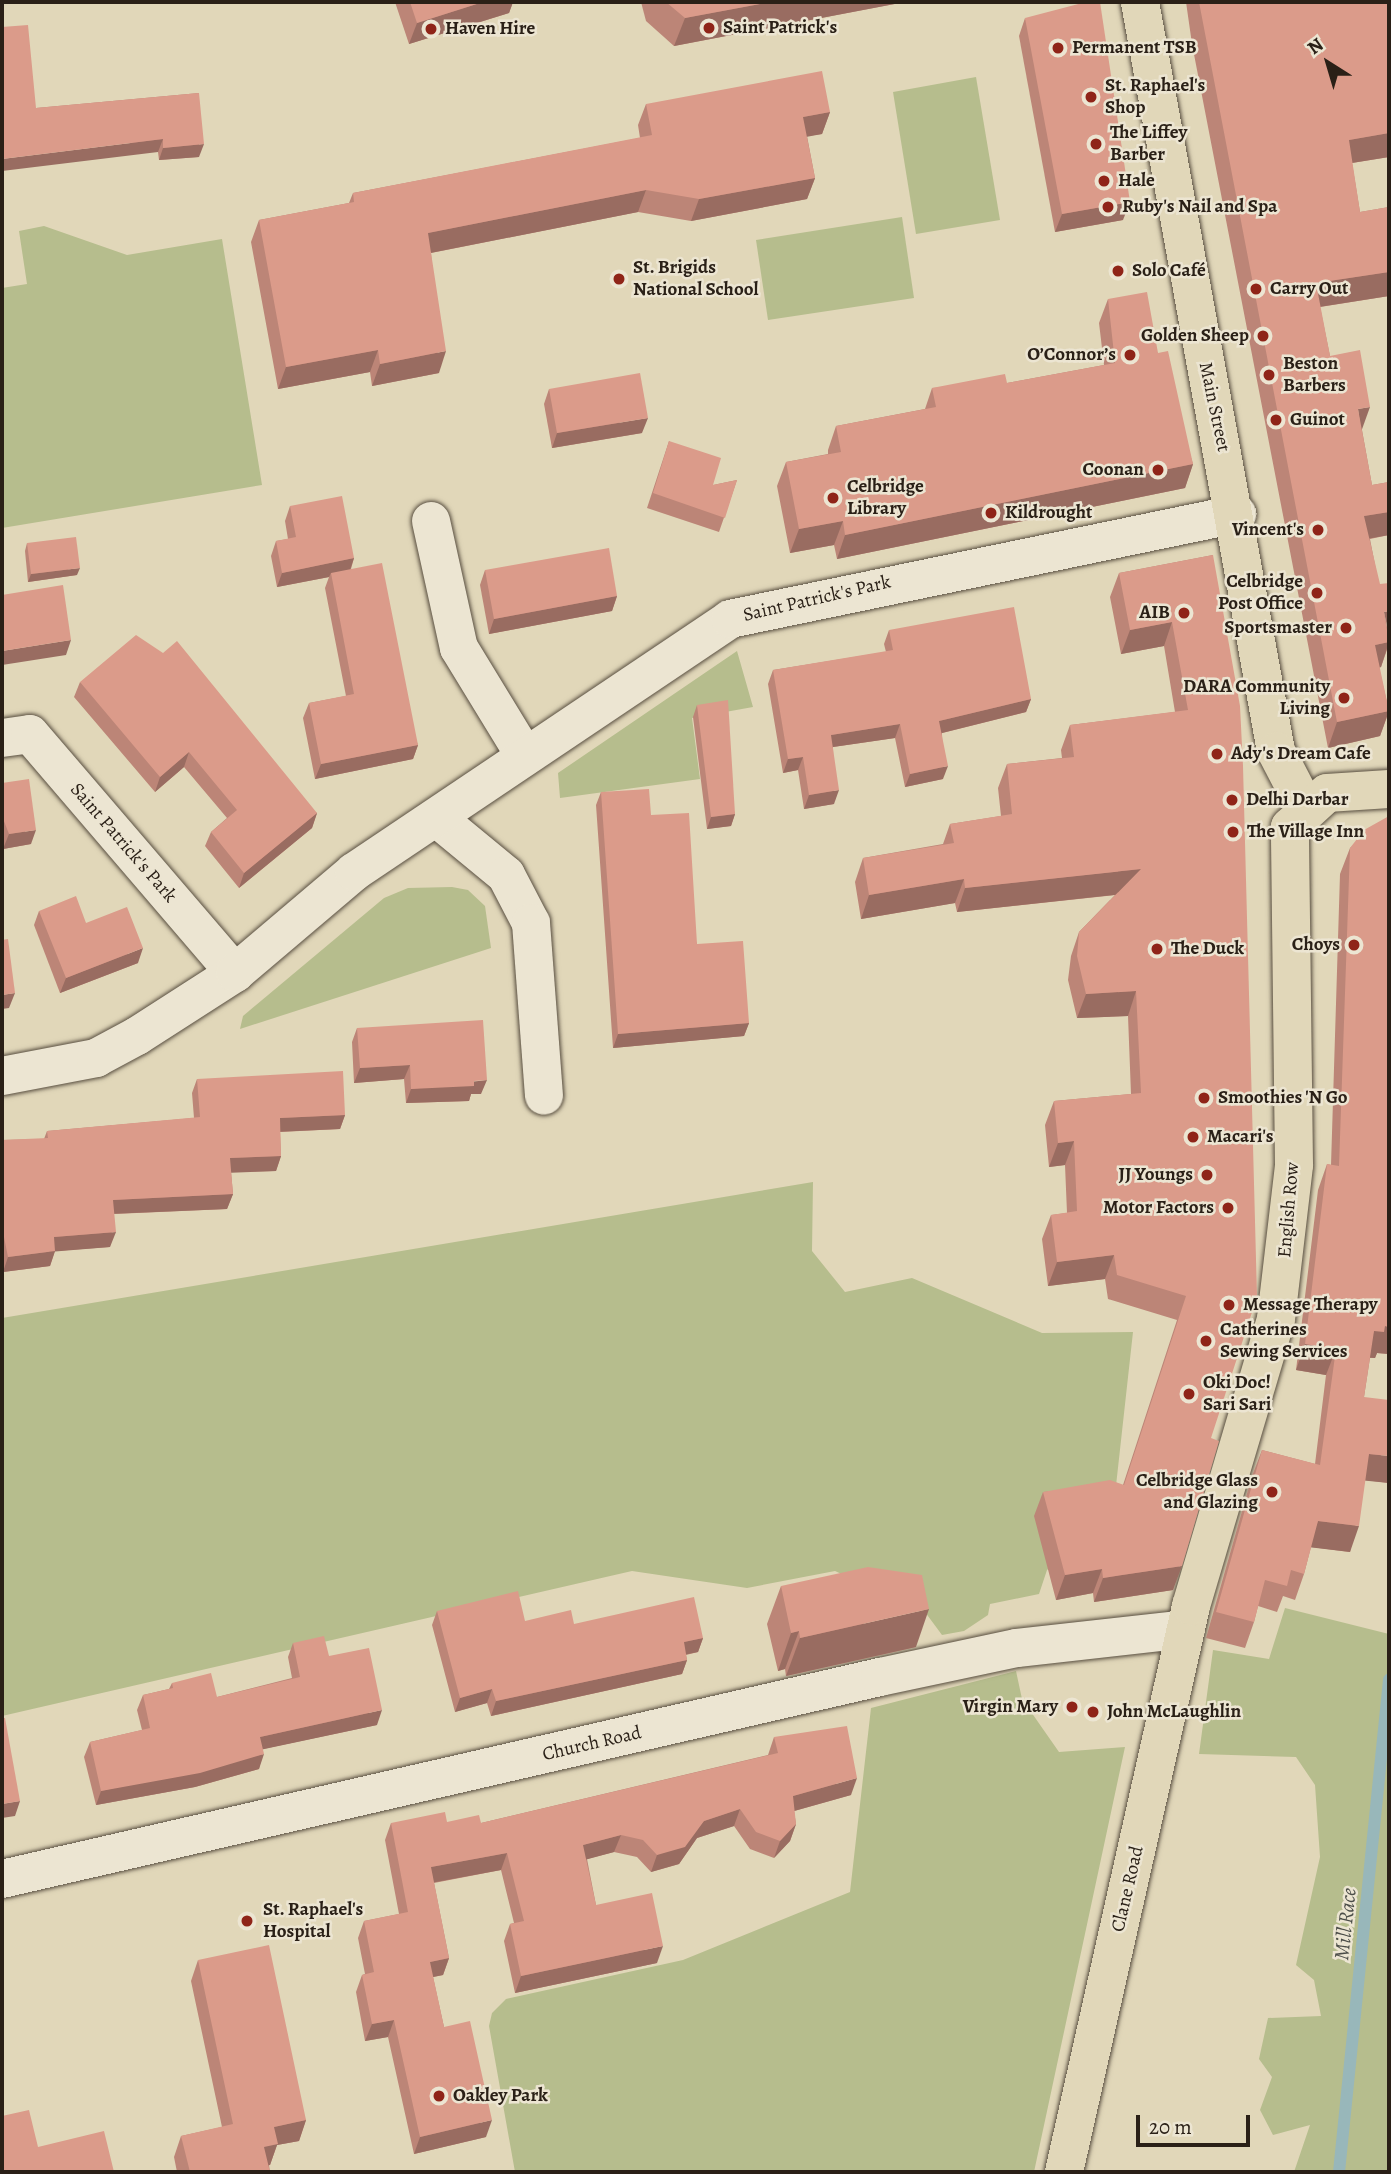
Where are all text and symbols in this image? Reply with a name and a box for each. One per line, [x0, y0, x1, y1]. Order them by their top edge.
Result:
place label: Saint Patrick's [723, 17, 837, 39]
place label: Haven Hire [445, 18, 535, 40]
marker: Saint Patrick's [701, 20, 717, 36]
marker: Haven Hire [423, 21, 439, 37]
north arrow [1293, 28, 1363, 98]
text: N [1302, 32, 1329, 61]
place label: Permanent TSB [1072, 37, 1197, 59]
marker: Permanent TSB [1050, 40, 1066, 56]
place label: St. Raphael's Shop [1105, 75, 1206, 119]
marker: St. Raphael's Shop [1083, 89, 1099, 105]
place label: The Liffey Barber [1110, 122, 1187, 166]
marker: The Liffey Barber [1088, 136, 1104, 152]
place label: Hale [1118, 170, 1155, 192]
marker: Hale [1096, 173, 1112, 189]
place label: Ruby's Nail and Spa [1122, 196, 1277, 218]
marker: Ruby's Nail and Spa [1100, 199, 1116, 215]
place label: St. Brigids National School [633, 257, 759, 301]
place label: Solo Café [1132, 260, 1206, 282]
marker: Solo Café [1110, 263, 1126, 279]
marker: St. Brigids National School [611, 271, 627, 287]
place label: Carry Out [1270, 278, 1348, 300]
marker: Carry Out [1248, 281, 1264, 297]
place label: Golden Sheep [1141, 325, 1249, 347]
marker: Golden Sheep [1255, 328, 1271, 344]
place label: O’Connor’s [1027, 344, 1116, 366]
marker: O’Connor’s [1122, 347, 1138, 363]
place label: Beston Barbers [1283, 353, 1346, 397]
street label: Main Street [1193, 360, 1235, 454]
marker: Beston Barbers [1261, 367, 1277, 383]
place label: Guinot [1290, 409, 1345, 431]
marker: Guinot [1268, 412, 1284, 428]
place label: Coonan [1082, 459, 1144, 481]
marker: Coonan [1150, 462, 1166, 478]
place label: Celbridge Library [847, 476, 924, 520]
marker: Celbridge Library [825, 490, 841, 506]
place label: Kildrought [1005, 502, 1092, 524]
marker: Kildrought [983, 505, 999, 521]
place label: Vincent's [1232, 519, 1304, 541]
marker: Vincent's [1310, 522, 1326, 538]
street label: Saint Patrick's Park [741, 571, 893, 627]
place label: Celbridge Post Office [1218, 571, 1303, 615]
marker: Celbridge Post Office [1309, 585, 1325, 601]
place label: AIB [1139, 602, 1170, 624]
marker: AIB [1176, 605, 1192, 621]
place label: Sportsmaster [1224, 617, 1332, 639]
marker: Sportsmaster [1338, 620, 1354, 636]
place label: DARA Community Living [1183, 676, 1330, 720]
marker: DARA Community Living [1336, 690, 1352, 706]
place label: Ady's Dream Cafe [1231, 743, 1371, 765]
marker: Ady's Dream Cafe [1209, 746, 1225, 762]
street label: Saint Patrick's Park [65, 779, 181, 907]
place label: Delhi Darbar [1246, 789, 1349, 811]
marker: Delhi Darbar [1224, 792, 1240, 808]
place label: The Village Inn [1247, 821, 1364, 843]
marker: The Village Inn [1225, 824, 1241, 840]
place label: Choys [1292, 934, 1340, 956]
marker: Choys [1346, 937, 1362, 953]
place label: The Duck [1171, 938, 1244, 960]
marker: The Duck [1149, 941, 1165, 957]
place label: Smoothies 'N Go [1218, 1087, 1348, 1109]
marker: Smoothies 'N Go [1196, 1090, 1212, 1106]
place label: Macari's [1207, 1126, 1274, 1148]
marker: Macari's [1185, 1129, 1201, 1145]
street label: English Row [1273, 1161, 1305, 1259]
place label: JJ Youngs [1119, 1164, 1193, 1186]
marker: JJ Youngs [1199, 1167, 1215, 1183]
place label: Motor Factors [1103, 1197, 1214, 1219]
marker: Motor Factors [1220, 1200, 1236, 1216]
place label: Message Therapy [1243, 1294, 1378, 1316]
marker: Message Therapy [1221, 1297, 1237, 1313]
place label: Catherines Sewing Services [1220, 1319, 1348, 1363]
marker: Catherines Sewing Services [1198, 1333, 1214, 1349]
place label: Oki Doc! Sari Sari [1203, 1372, 1271, 1416]
marker: Oki Doc! Sari Sari [1181, 1386, 1197, 1402]
place label: Celbridge Glass and Glazing [1136, 1470, 1258, 1514]
marker: Celbridge Glass and Glazing [1264, 1484, 1280, 1500]
place label: Virgin Mary [963, 1696, 1058, 1718]
marker: Virgin Mary [1064, 1699, 1080, 1715]
place label: John McLaughlin [1107, 1701, 1241, 1723]
marker: John McLaughlin [1085, 1704, 1101, 1720]
street label: Church Road [540, 1722, 644, 1766]
street label: Clane Road [1107, 1844, 1149, 1934]
water label: Mill Race [1329, 1887, 1361, 1961]
place label: St. Raphael's Hospital [263, 1899, 364, 1943]
marker: St. Raphael's Hospital [237, 1911, 257, 1931]
place label: Oakley Park [453, 2085, 548, 2107]
marker: Oakley Park [431, 2088, 447, 2104]
scale bar [1139, 2100, 1253, 2144]
text: 20 m [1149, 2113, 1192, 2141]

